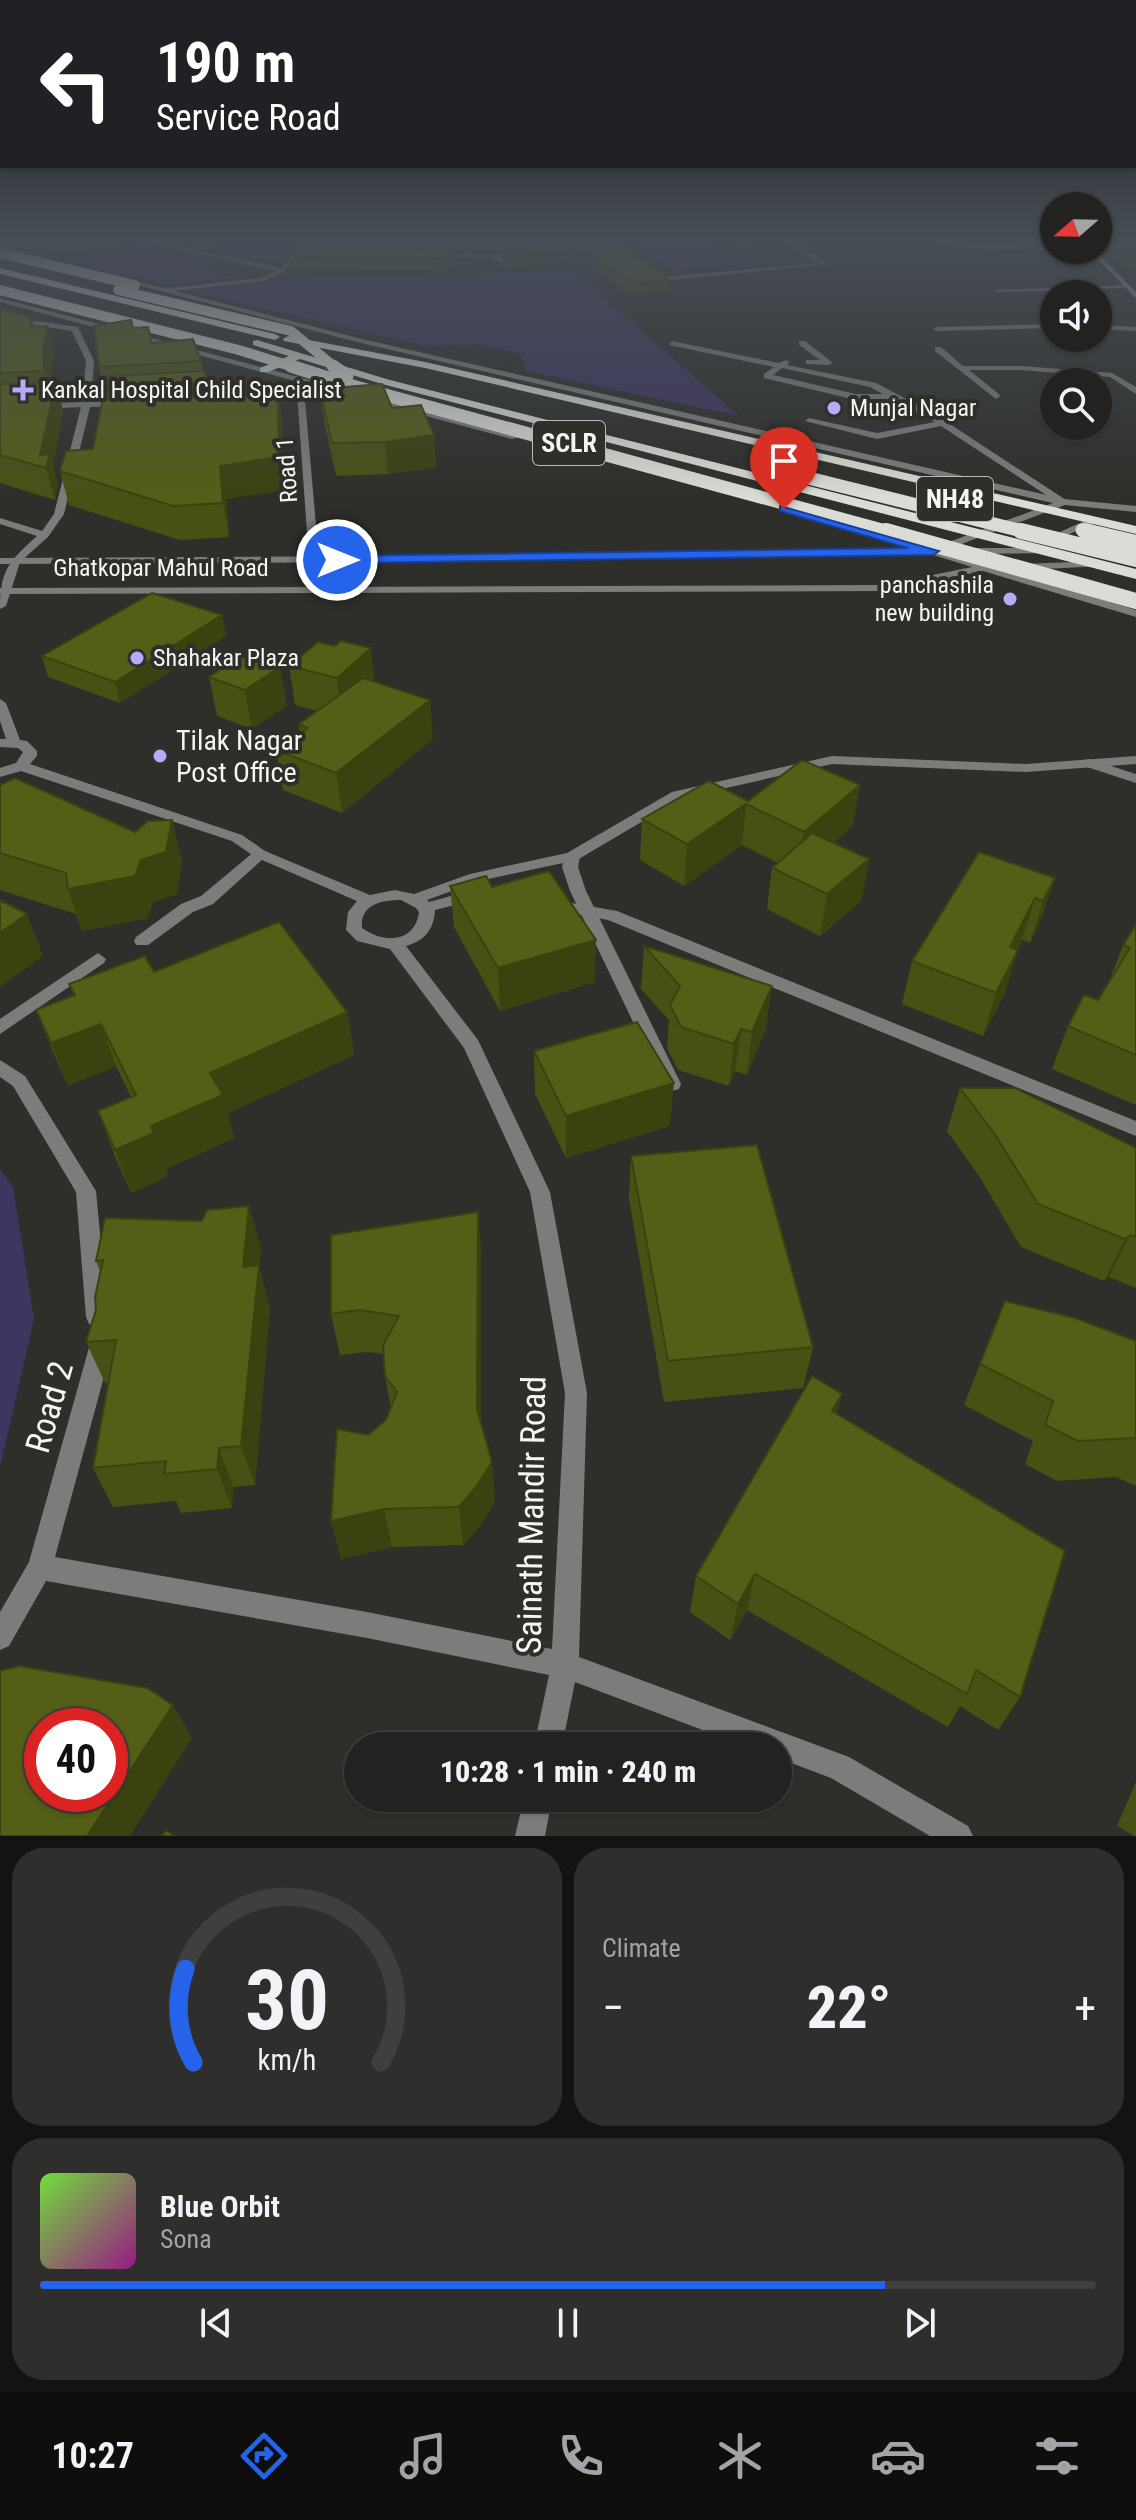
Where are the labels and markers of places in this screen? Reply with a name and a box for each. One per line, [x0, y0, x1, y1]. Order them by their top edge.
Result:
place label: Kankal Hospital Child Specialist [41, 376, 342, 404]
marker: Kankal Hospital Child Specialist [12, 379, 34, 401]
place label: Munjal Nagar [850, 394, 976, 422]
marker: Munjal Nagar [825, 399, 843, 417]
pin [750, 427, 818, 509]
place label: panchashila new building [875, 571, 994, 627]
marker: panchashila new building [1001, 590, 1019, 608]
place label: Shahakar Plaza [153, 644, 299, 672]
marker: Shahakar Plaza [128, 649, 146, 667]
place label: Tilak Nagar Post Office [176, 724, 302, 789]
marker: Tilak Nagar Post Office [151, 747, 169, 765]

